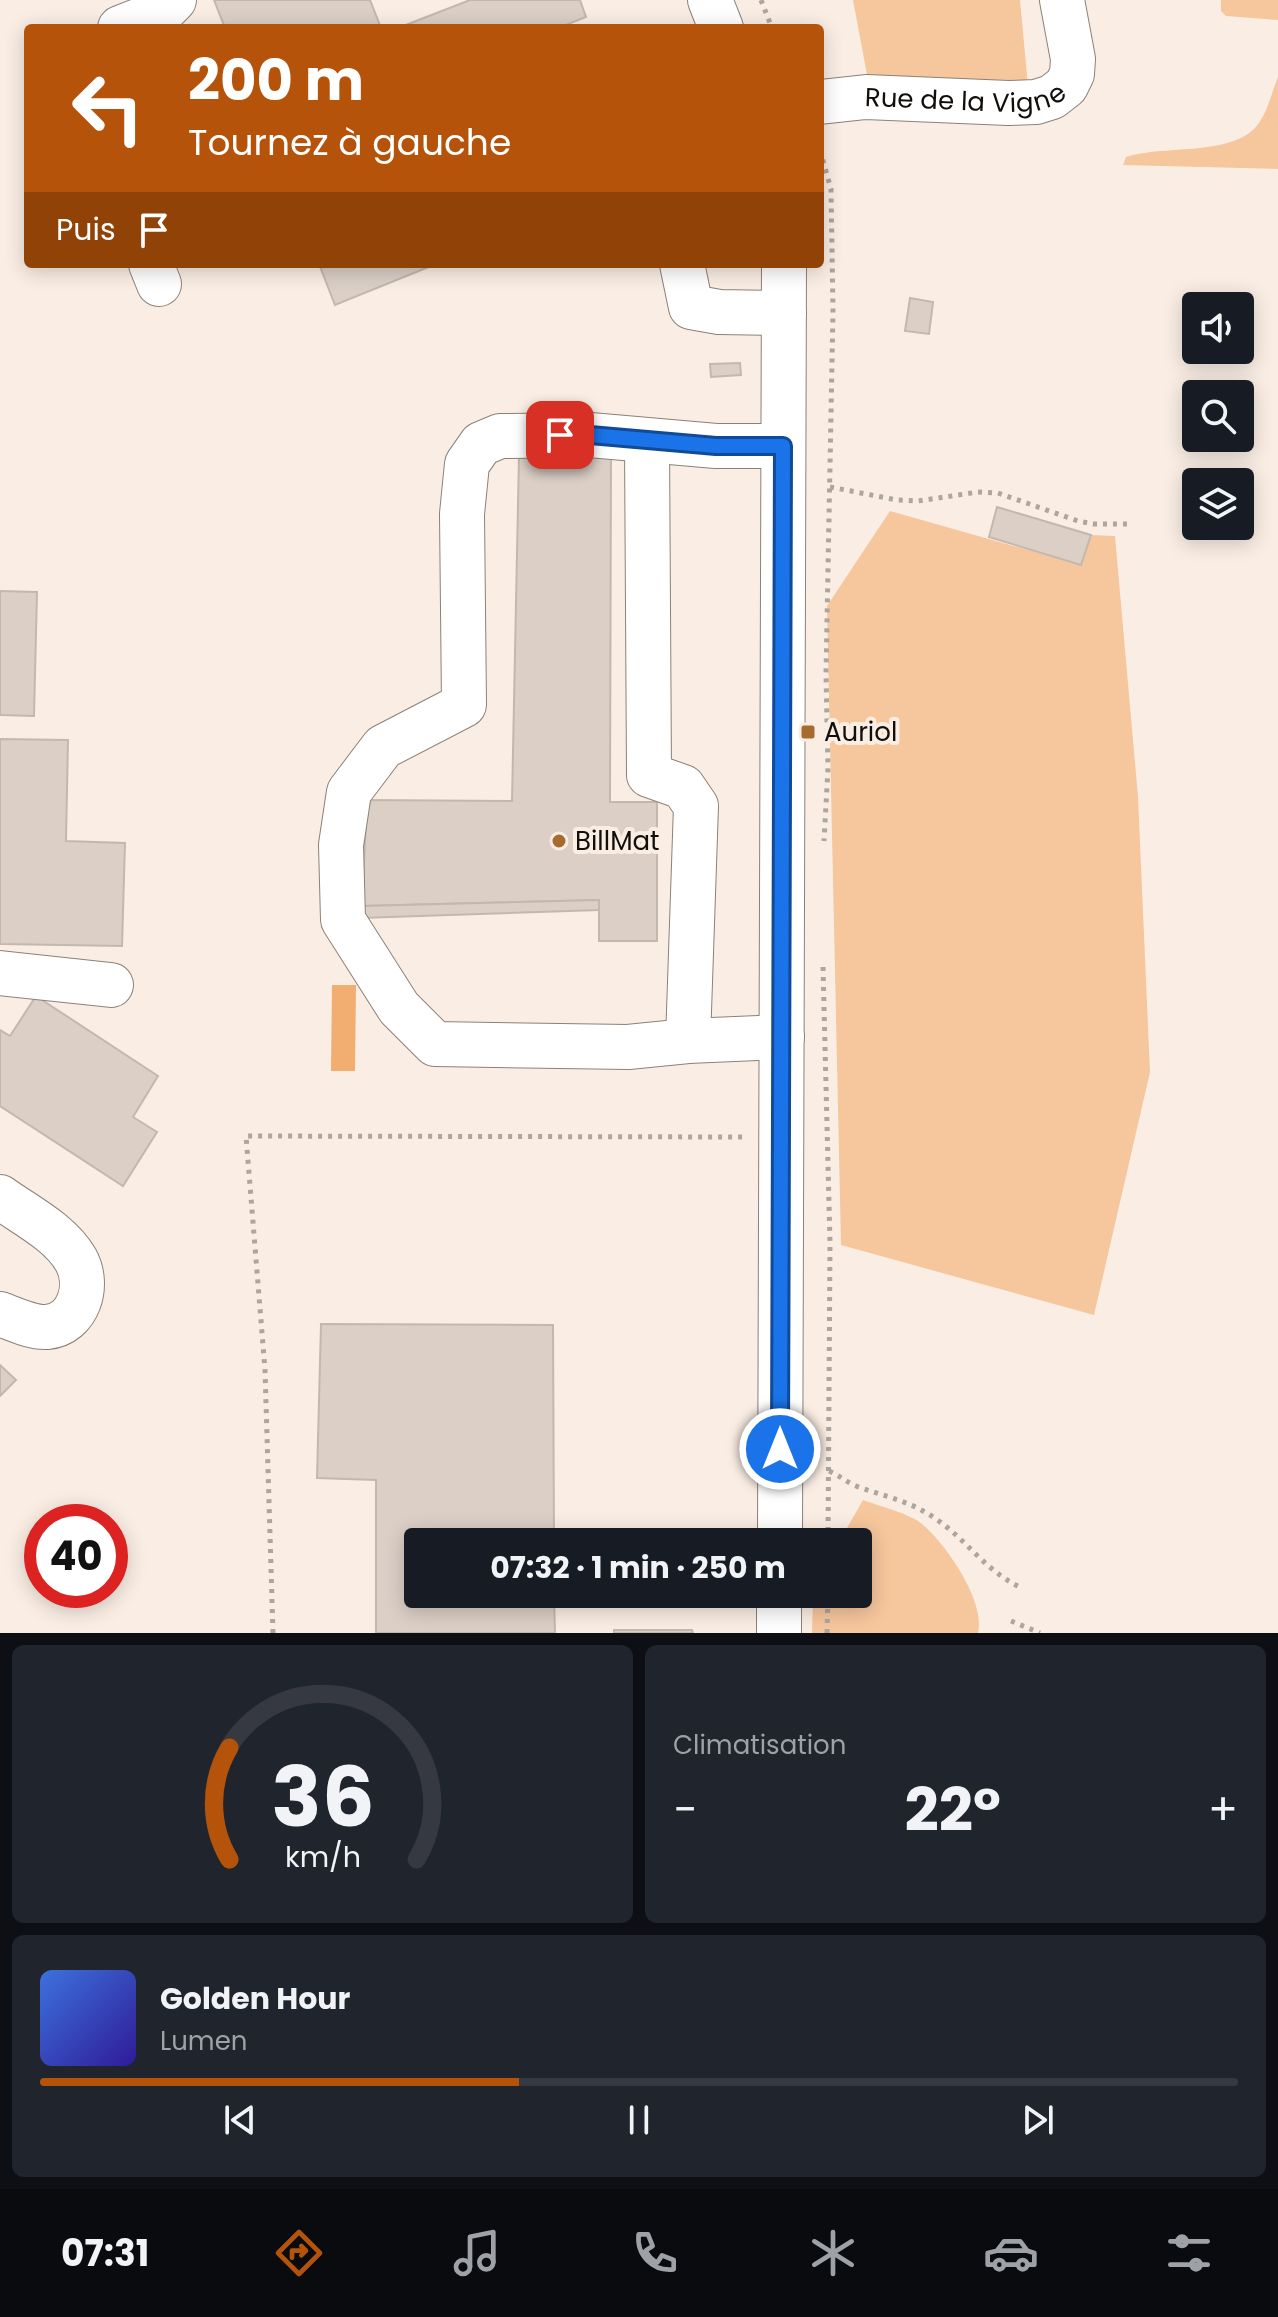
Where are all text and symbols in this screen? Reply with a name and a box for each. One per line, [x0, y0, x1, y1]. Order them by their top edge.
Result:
text: 200 m [188, 41, 364, 120]
icon: left [56, 56, 160, 160]
street label: Rue de la Vigne [864, 74, 1074, 121]
text: Tournez à gauche [188, 117, 511, 168]
text: Puis [56, 208, 116, 251]
icon: arrive [132, 208, 176, 252]
map controls [1182, 292, 1254, 540]
button: sound [1182, 292, 1254, 364]
button: search [1182, 380, 1254, 452]
pin [526, 401, 594, 469]
icon: arrive [538, 413, 582, 457]
button: layers [1182, 468, 1254, 540]
place label: Auriol [824, 714, 897, 750]
marker: Auriol [799, 723, 817, 741]
place label: BillMat [575, 823, 660, 859]
marker: BillMat [550, 832, 568, 850]
position arrow [738, 1407, 822, 1491]
speed limit sign: 40 [24, 1504, 128, 1608]
text: 07:32 · 1 min · 250 m [490, 1546, 786, 1589]
text: Climatisation [673, 1727, 846, 1763]
text: 36 [271, 1739, 374, 1855]
text: 22° [904, 1768, 1001, 1852]
text: − [673, 1779, 697, 1840]
text: + [1208, 1779, 1238, 1840]
text: km/h [284, 1837, 361, 1877]
text: Golden Hour [160, 1977, 350, 2020]
text: Lumen [160, 2023, 247, 2059]
icon: previous [218, 2098, 262, 2142]
icon: pause [617, 2098, 661, 2142]
icon: next [1016, 2098, 1060, 2142]
icon: directions [271, 2225, 327, 2281]
icon: music [449, 2225, 505, 2281]
icon: phone [627, 2225, 683, 2281]
icon: climate [805, 2225, 861, 2281]
icon: car [983, 2225, 1039, 2281]
icon: filters [1161, 2225, 1217, 2281]
text: 07:31 [61, 2228, 149, 2279]

